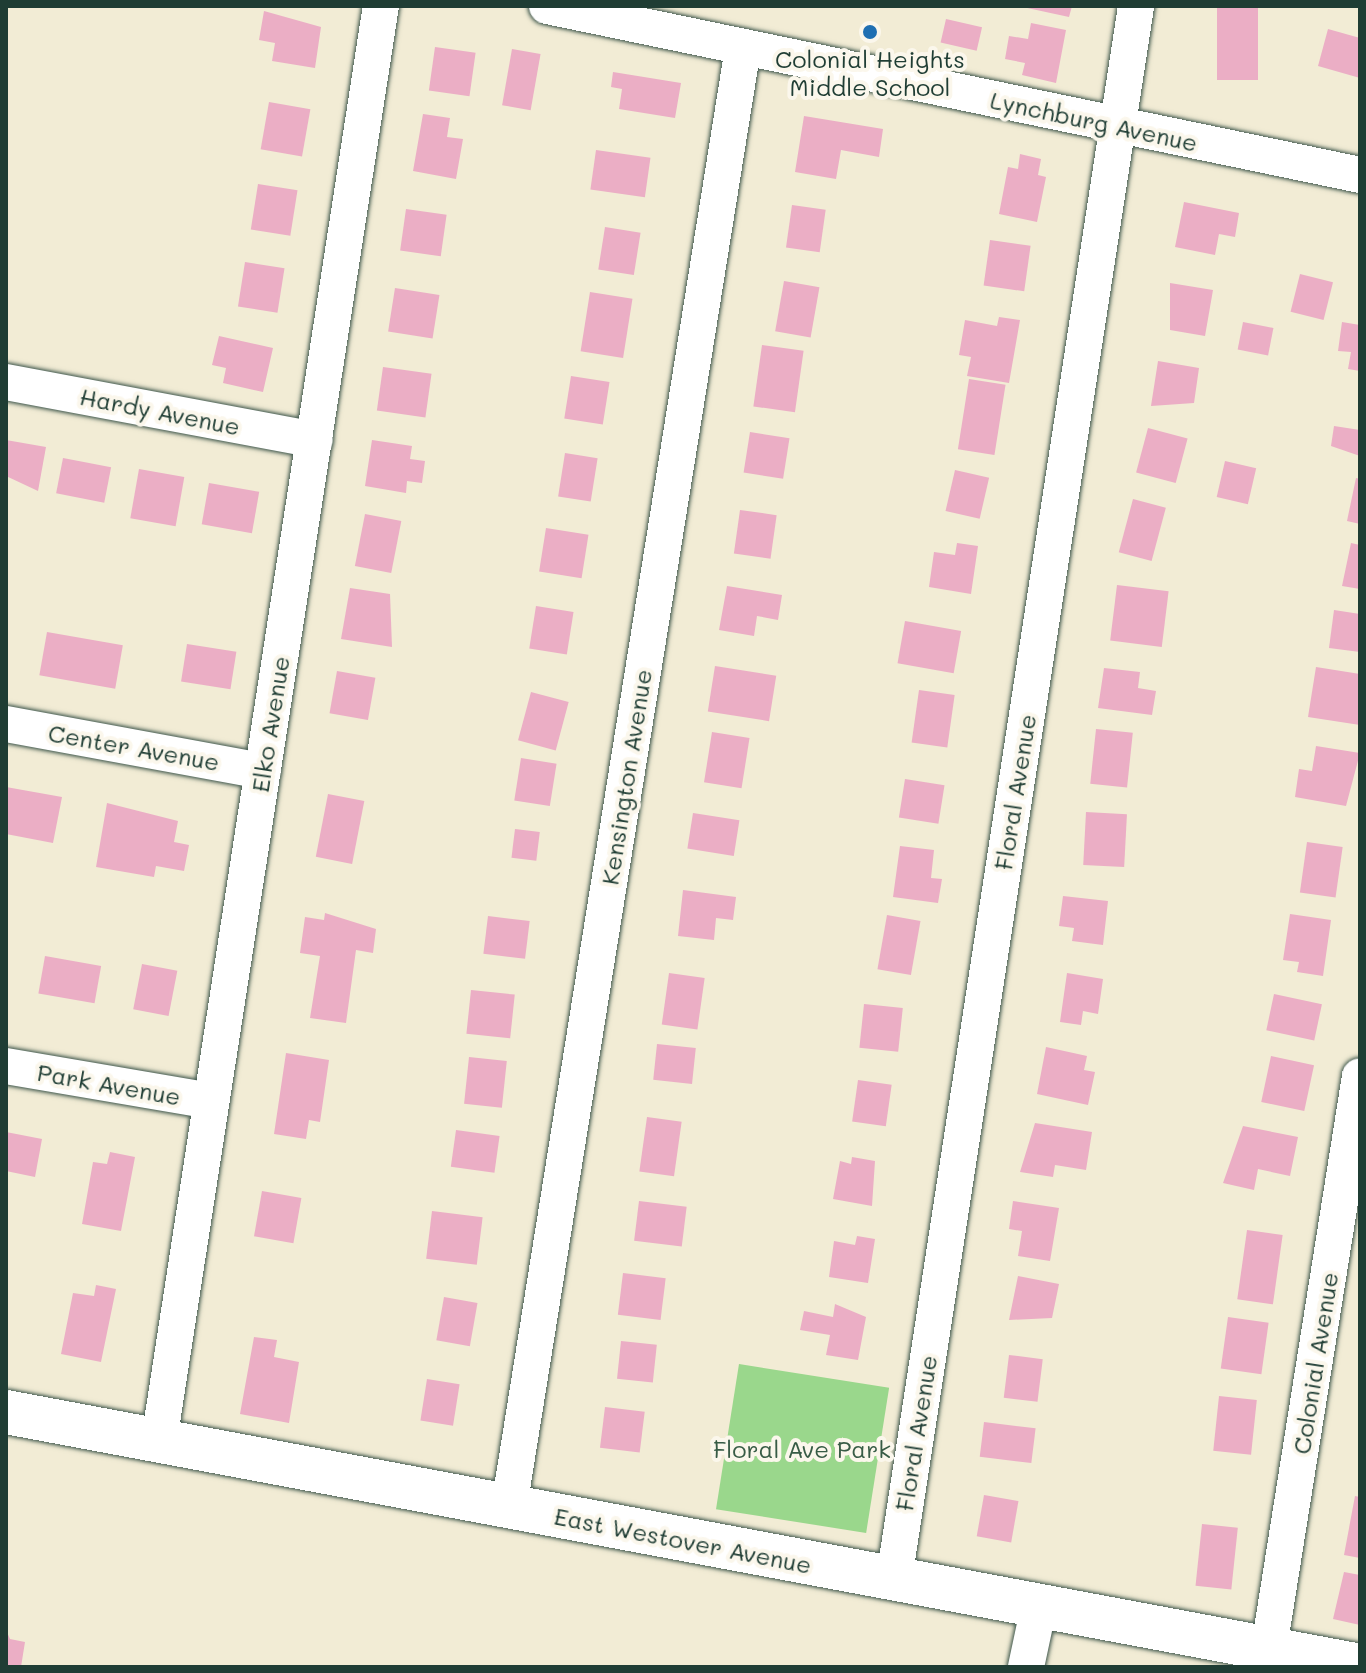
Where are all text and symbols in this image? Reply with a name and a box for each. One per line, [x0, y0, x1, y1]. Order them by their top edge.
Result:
marker: Colonial Heights Middle School [861, 23, 879, 41]
place label: Colonial Heights Middle School [775, 45, 965, 101]
street label: Lynchburg Avenue [988, 85, 1200, 157]
street label: Hardy Avenue [77, 381, 243, 441]
street label: Elko Avenue [245, 654, 295, 794]
street label: Kensington Avenue [595, 667, 657, 887]
street label: Floral Avenue [988, 712, 1042, 872]
street label: Center Avenue [46, 718, 222, 776]
street label: Park Avenue [35, 1057, 183, 1111]
street label: Colonial Avenue [1286, 1270, 1344, 1456]
street label: Floral Avenue [889, 1353, 943, 1513]
park label: Floral Ave Park [713, 1435, 891, 1463]
street label: East Westover Avenue [552, 1501, 814, 1579]

